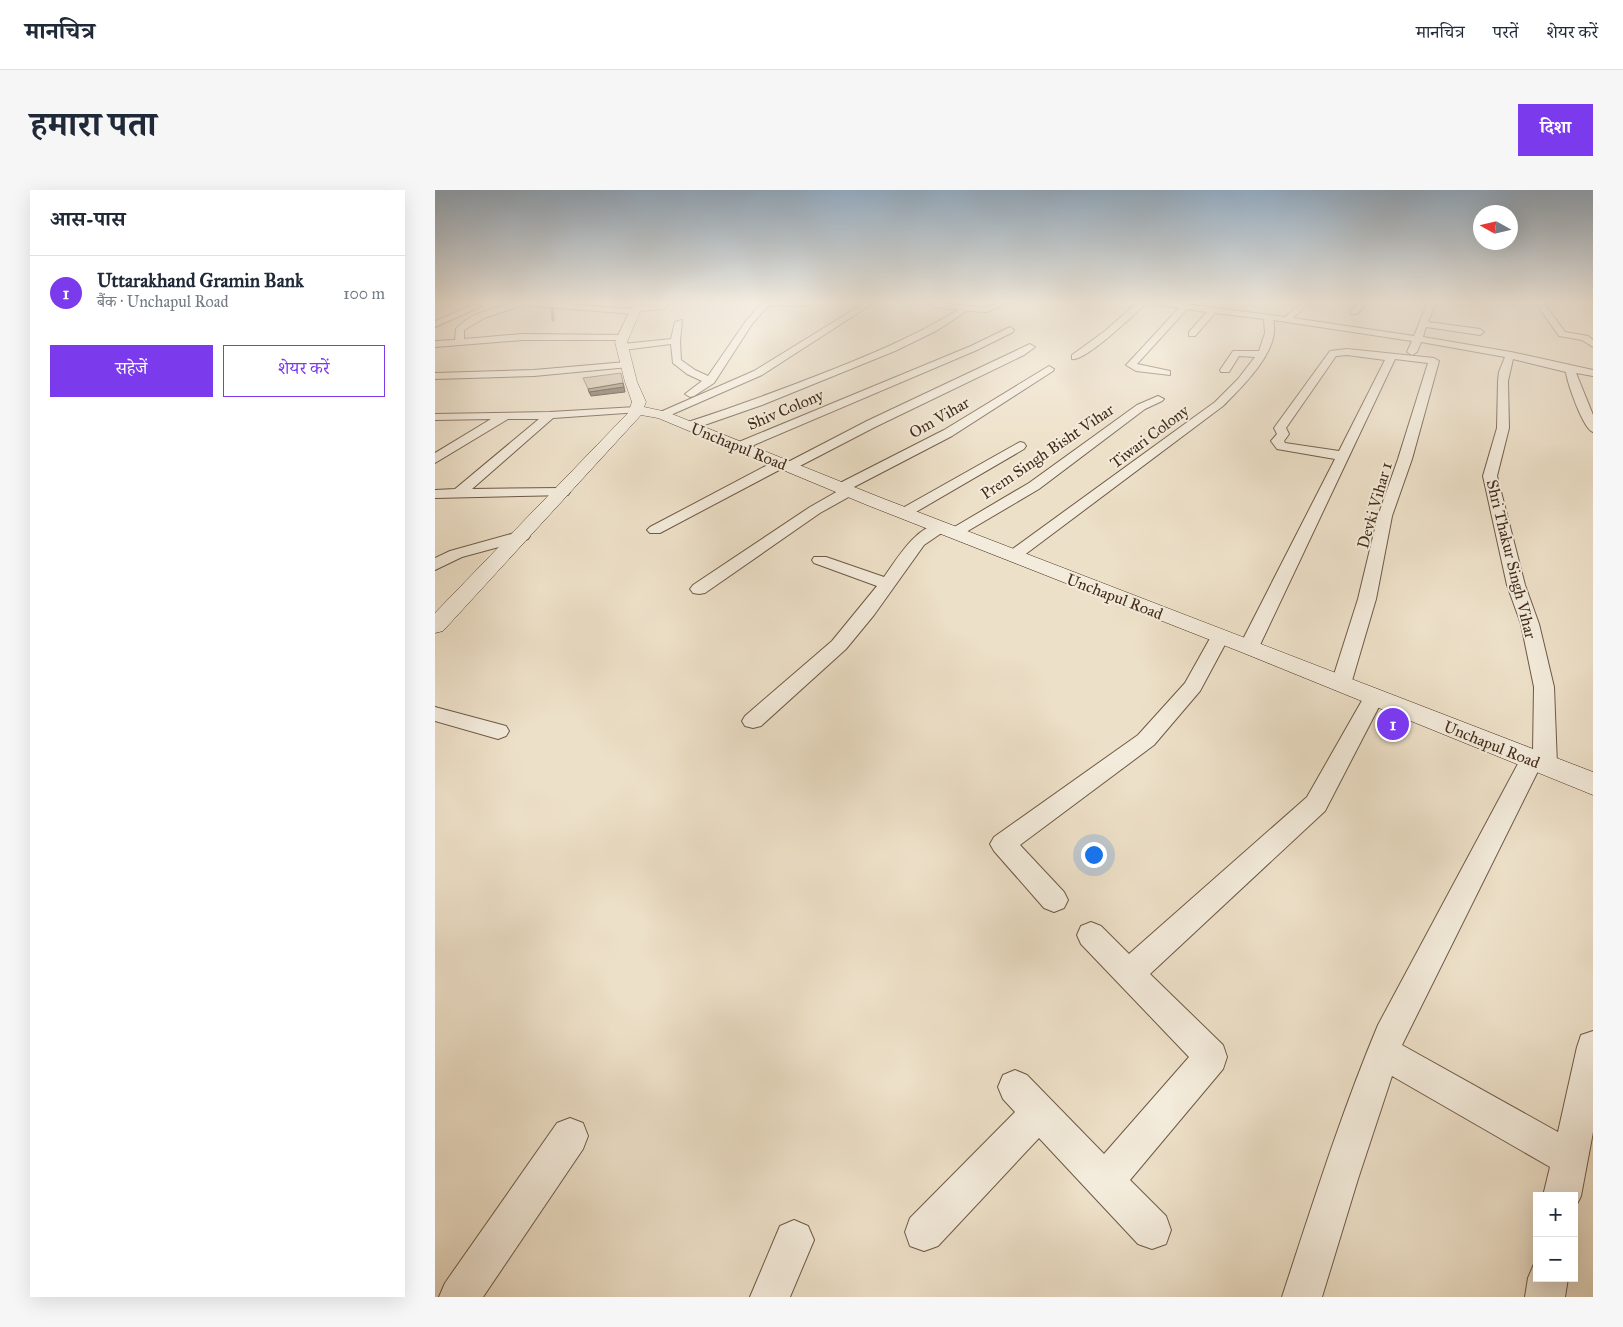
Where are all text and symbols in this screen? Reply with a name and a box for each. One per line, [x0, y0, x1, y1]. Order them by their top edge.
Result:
text: मानचित्र [25, 16, 95, 46]
text: मानचित्र [1416, 21, 1465, 43]
text: परतें [1493, 21, 1518, 43]
text: शेयर करें [1546, 21, 1598, 43]
text: हमारा पता [30, 103, 157, 146]
button: दिशा [1518, 104, 1593, 156]
north arrow [1473, 205, 1518, 250]
text: आस-पास [50, 206, 125, 232]
text: Uttarakhand Gramin Bank [97, 269, 304, 292]
text: 1 [63, 284, 69, 303]
text: 100 m [343, 284, 385, 303]
text: बैंक · Unchapul Road [97, 292, 229, 311]
button: सहेजें [50, 345, 213, 397]
button: शेयर करें [223, 345, 385, 397]
street label: Shiv Colony [744, 385, 827, 434]
street label: Om Vihar [906, 393, 973, 442]
street label: Prem Singh Bisht Vihar [977, 400, 1118, 504]
street label: Tiwari Colony [1106, 400, 1193, 472]
street label: Unchapul Road [688, 419, 790, 474]
street label: Devki Vihar 1 [1353, 460, 1396, 551]
street label: Shri Thakur Singh Vihar [1482, 478, 1540, 641]
street label: Unchapul Road [1064, 569, 1166, 624]
pin: 1 [1377, 705, 1409, 743]
street label: Unchapul Road [1441, 717, 1543, 772]
your location [1081, 842, 1107, 868]
map controls [1533, 1192, 1578, 1282]
button: + [1533, 1192, 1578, 1237]
button: − [1533, 1237, 1578, 1282]

